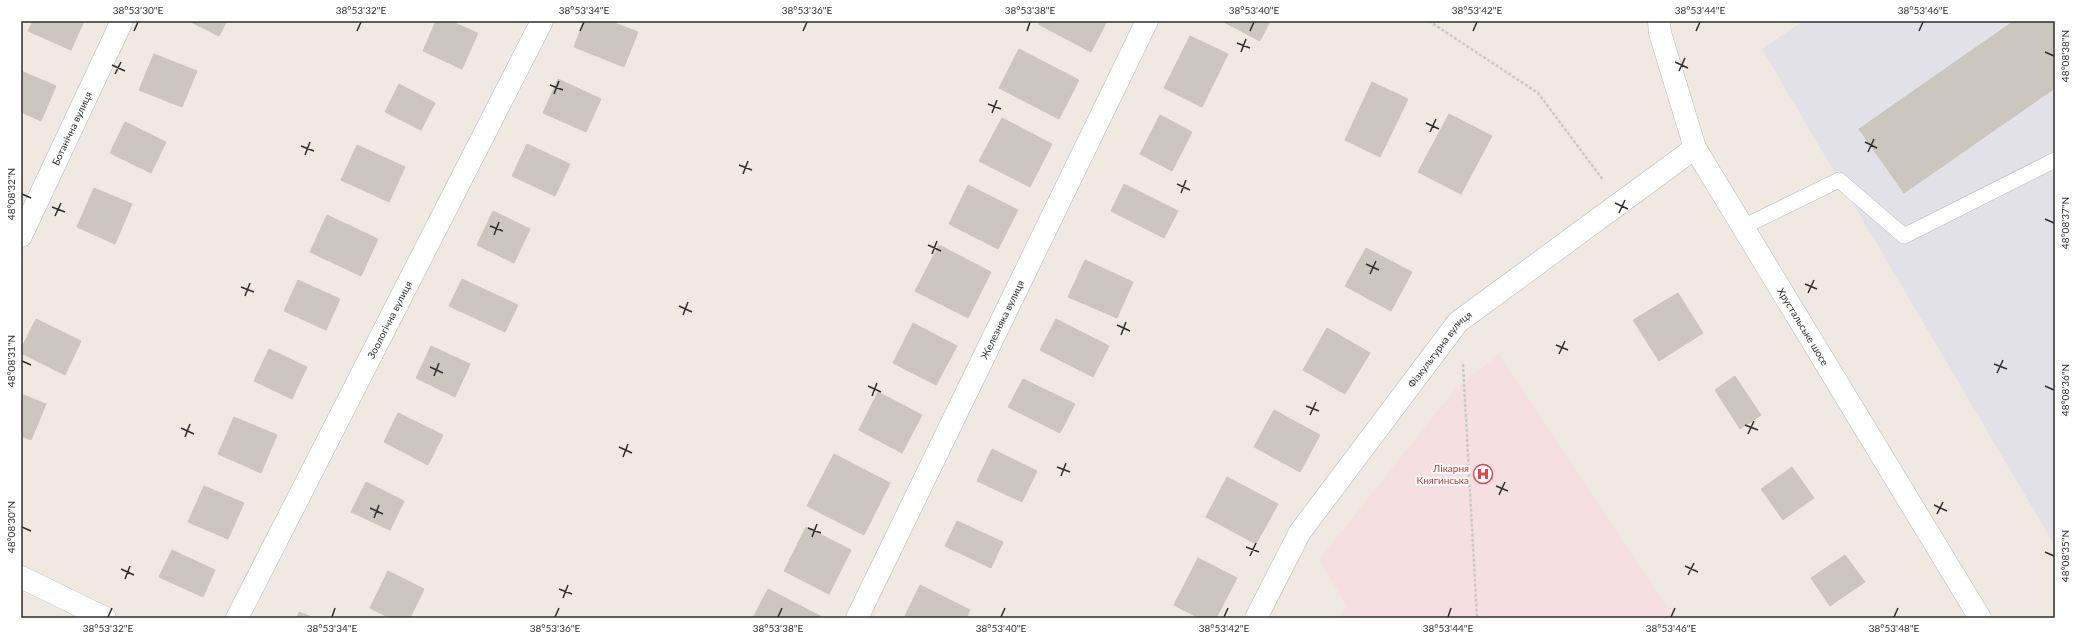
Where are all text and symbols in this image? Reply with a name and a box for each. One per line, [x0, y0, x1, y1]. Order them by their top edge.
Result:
text: 38°53'30"E [113, 4, 163, 16]
text: 38°53'32"E [336, 4, 386, 16]
text: 38°53'34"E [559, 4, 609, 16]
text: 38°53'36"E [782, 4, 832, 16]
text: 38°53'38"E [1005, 4, 1055, 16]
text: 38°53'40"E [1229, 4, 1279, 16]
text: 38°53'42"E [1452, 4, 1502, 16]
text: 38°53'44"E [1675, 4, 1725, 16]
text: 38°53'46"E [1898, 4, 1948, 16]
text: 48°08'38"N [2059, 30, 2071, 82]
street label: Ботанічна вулиця [49, 89, 94, 167]
text: 48°08'32"N [5, 168, 17, 220]
text: 48°08'37"N [2059, 197, 2071, 249]
street label: Железняка вулиця [978, 278, 1026, 361]
street label: Зоологічна вулиця [365, 279, 414, 360]
street label: Хрустальське шосе [1775, 286, 1831, 367]
street label: Фізкультурна вулиця [1405, 308, 1474, 390]
text: 48°08'31"N [5, 335, 17, 387]
text: 48°08'36"N [2059, 364, 2071, 416]
place label: Лікарня Княгинська [1417, 462, 1469, 486]
hospital icon: Лікарня Княгинська [1472, 463, 1494, 485]
text: 48°08'30"N [5, 501, 17, 553]
text: 48°08'35"N [2059, 530, 2071, 582]
text: 38°53'32"E [83, 622, 133, 634]
text: 38°53'34"E [307, 622, 357, 634]
text: 38°53'36"E [530, 622, 580, 634]
text: 38°53'38"E [753, 622, 803, 634]
text: 38°53'40"E [976, 622, 1026, 634]
text: 38°53'42"E [1199, 622, 1249, 634]
text: 38°53'44"E [1423, 622, 1473, 634]
text: 38°53'46"E [1646, 622, 1696, 634]
text: 38°53'48"E [1869, 622, 1919, 634]

